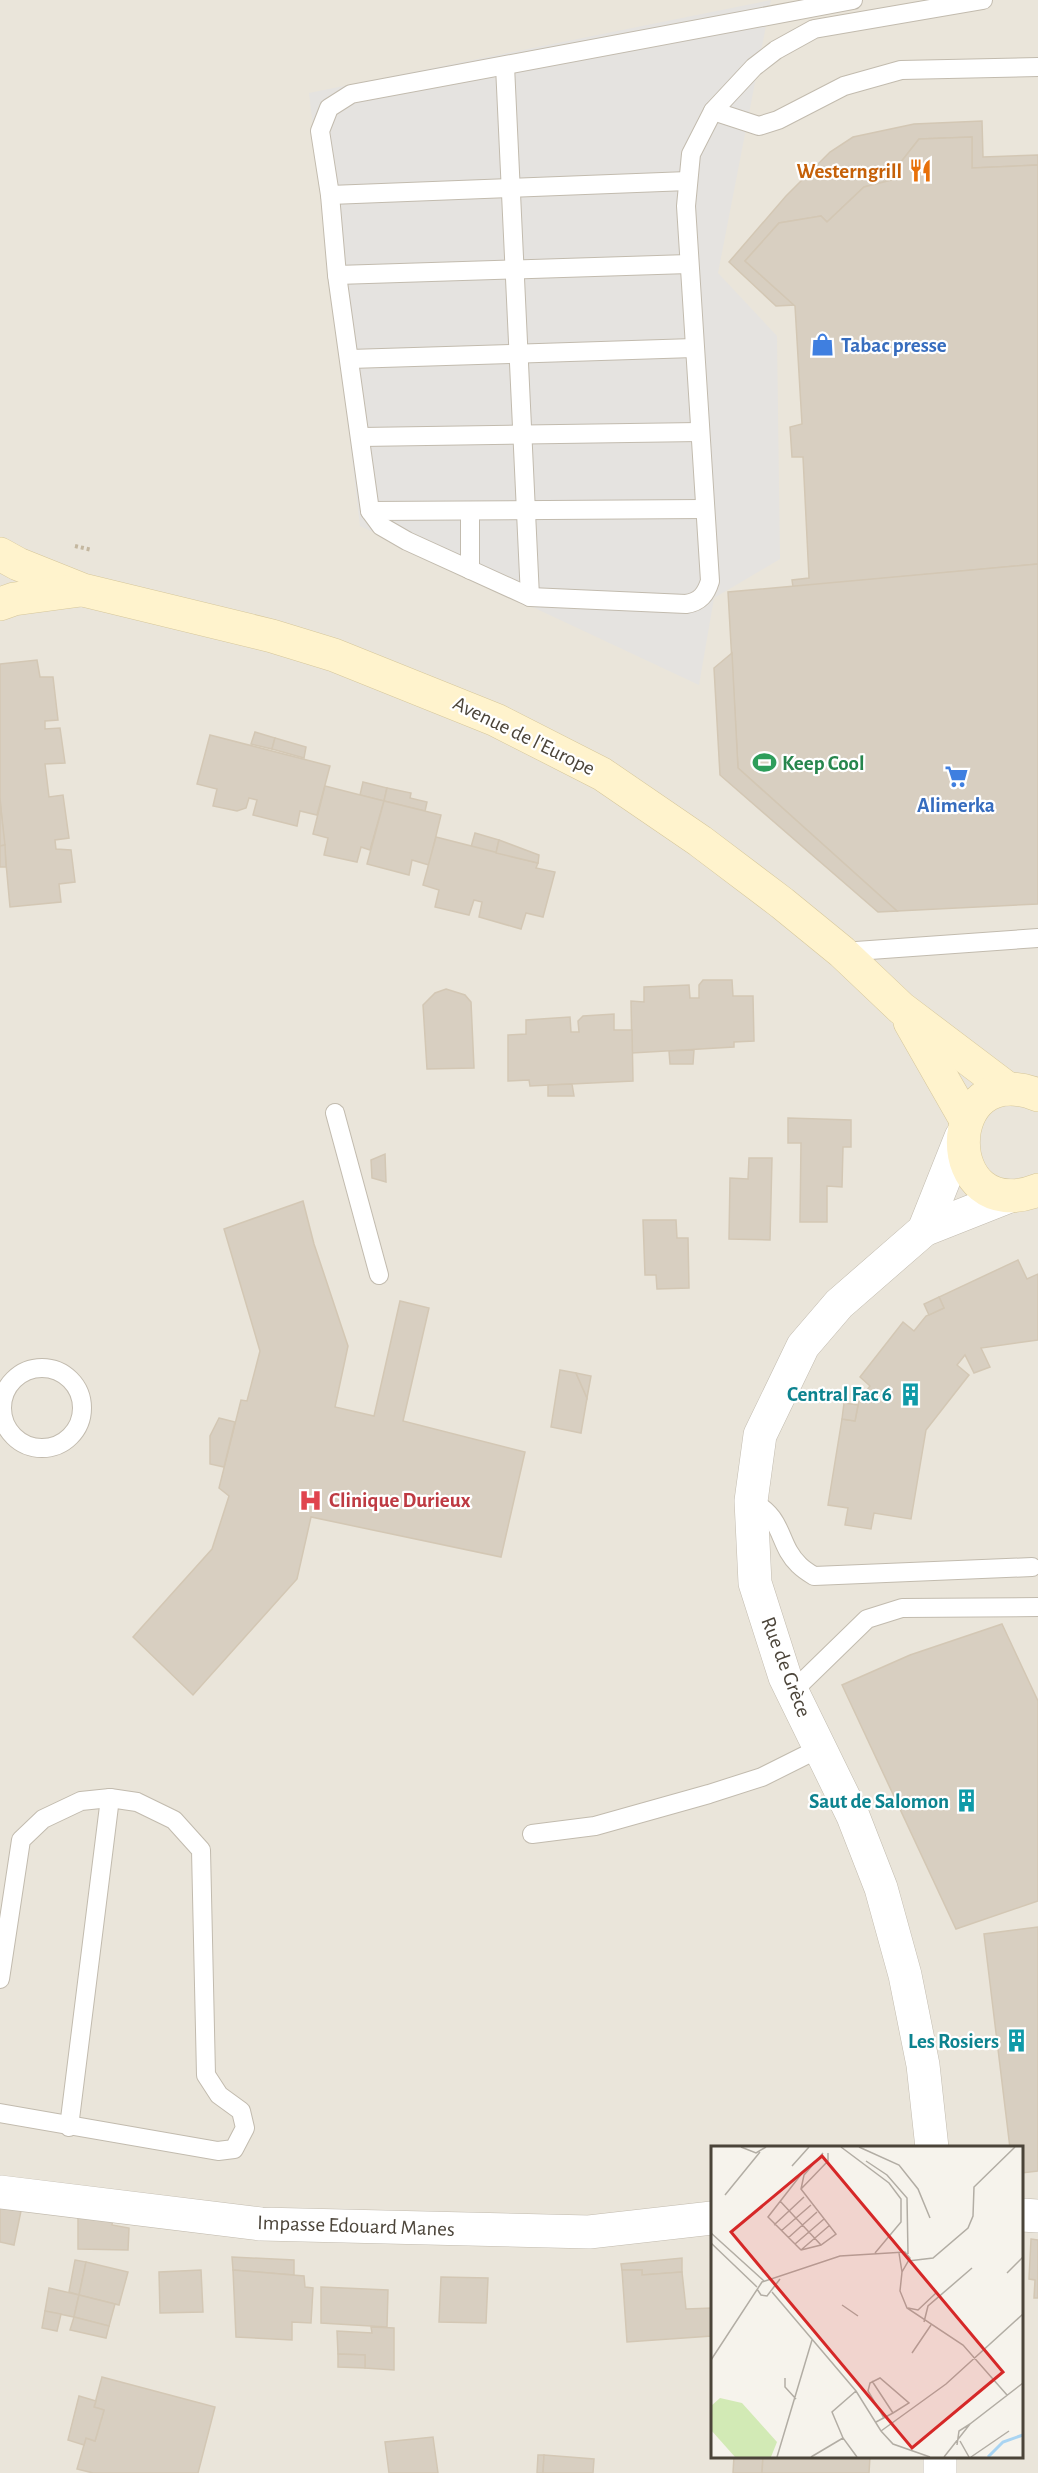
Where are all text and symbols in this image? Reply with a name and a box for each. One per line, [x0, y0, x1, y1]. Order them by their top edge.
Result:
restaurant icon: Westerngrill [907, 158, 933, 184]
place label: Westerngrill [796, 161, 902, 182]
shop icon: Tabac presse [810, 332, 836, 358]
place label: Tabac presse [841, 335, 947, 356]
street label: Avenue de l'Europe [450, 693, 598, 779]
sports icon: Keep Cool [751, 750, 777, 776]
place label: Keep Cool [782, 753, 864, 774]
supermarket icon: Alimerka [943, 764, 969, 790]
place label: Alimerka [917, 795, 995, 816]
building icon: Central Fac 6 [897, 1381, 923, 1407]
place label: Central Fac 6 [787, 1384, 892, 1405]
hospital icon: Clinique Durieux [298, 1487, 324, 1513]
place label: Clinique Durieux [329, 1490, 471, 1511]
street label: Rue de Grèce [757, 1614, 815, 1720]
building icon: Saut de Salomon [954, 1788, 980, 1814]
place label: Saut de Salomon [809, 1791, 949, 1812]
building icon: Les Rosiers [1004, 2028, 1030, 2054]
place label: Les Rosiers [908, 2031, 999, 2052]
inset map [711, 2146, 1023, 2458]
street label: Impasse Edouard Manes [257, 2212, 455, 2240]

